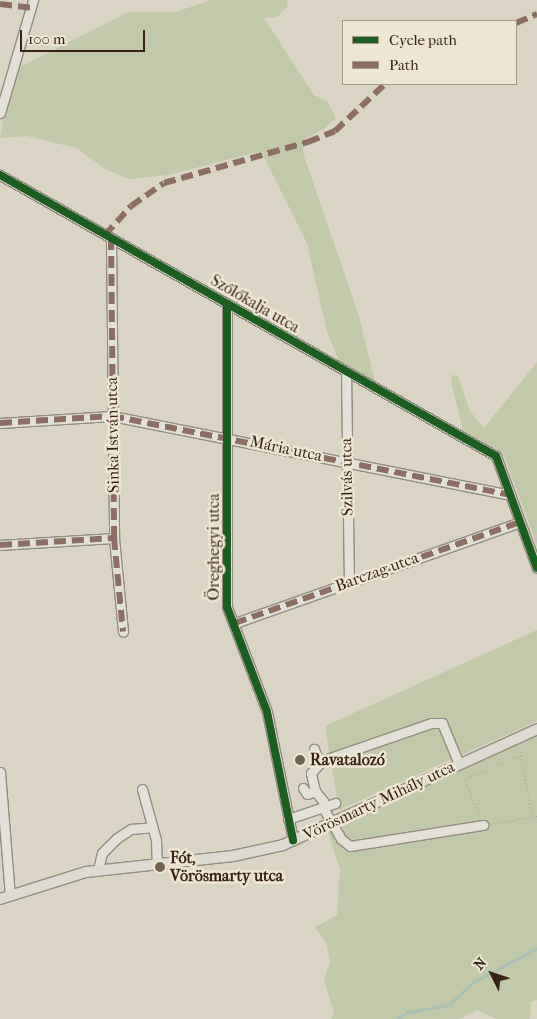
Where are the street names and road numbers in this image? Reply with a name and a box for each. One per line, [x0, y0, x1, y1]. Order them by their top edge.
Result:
street label: Szőlőkalja utca [207, 271, 303, 337]
street label: Sinka István utca [102, 377, 124, 493]
street label: Mária utca [248, 432, 324, 466]
street label: Szilvás utca [337, 438, 357, 516]
street label: Öreghegyi utca [204, 493, 224, 601]
street label: Barczag utca [333, 548, 421, 596]
street label: Vörösmarty Mihály utca [300, 757, 458, 845]

